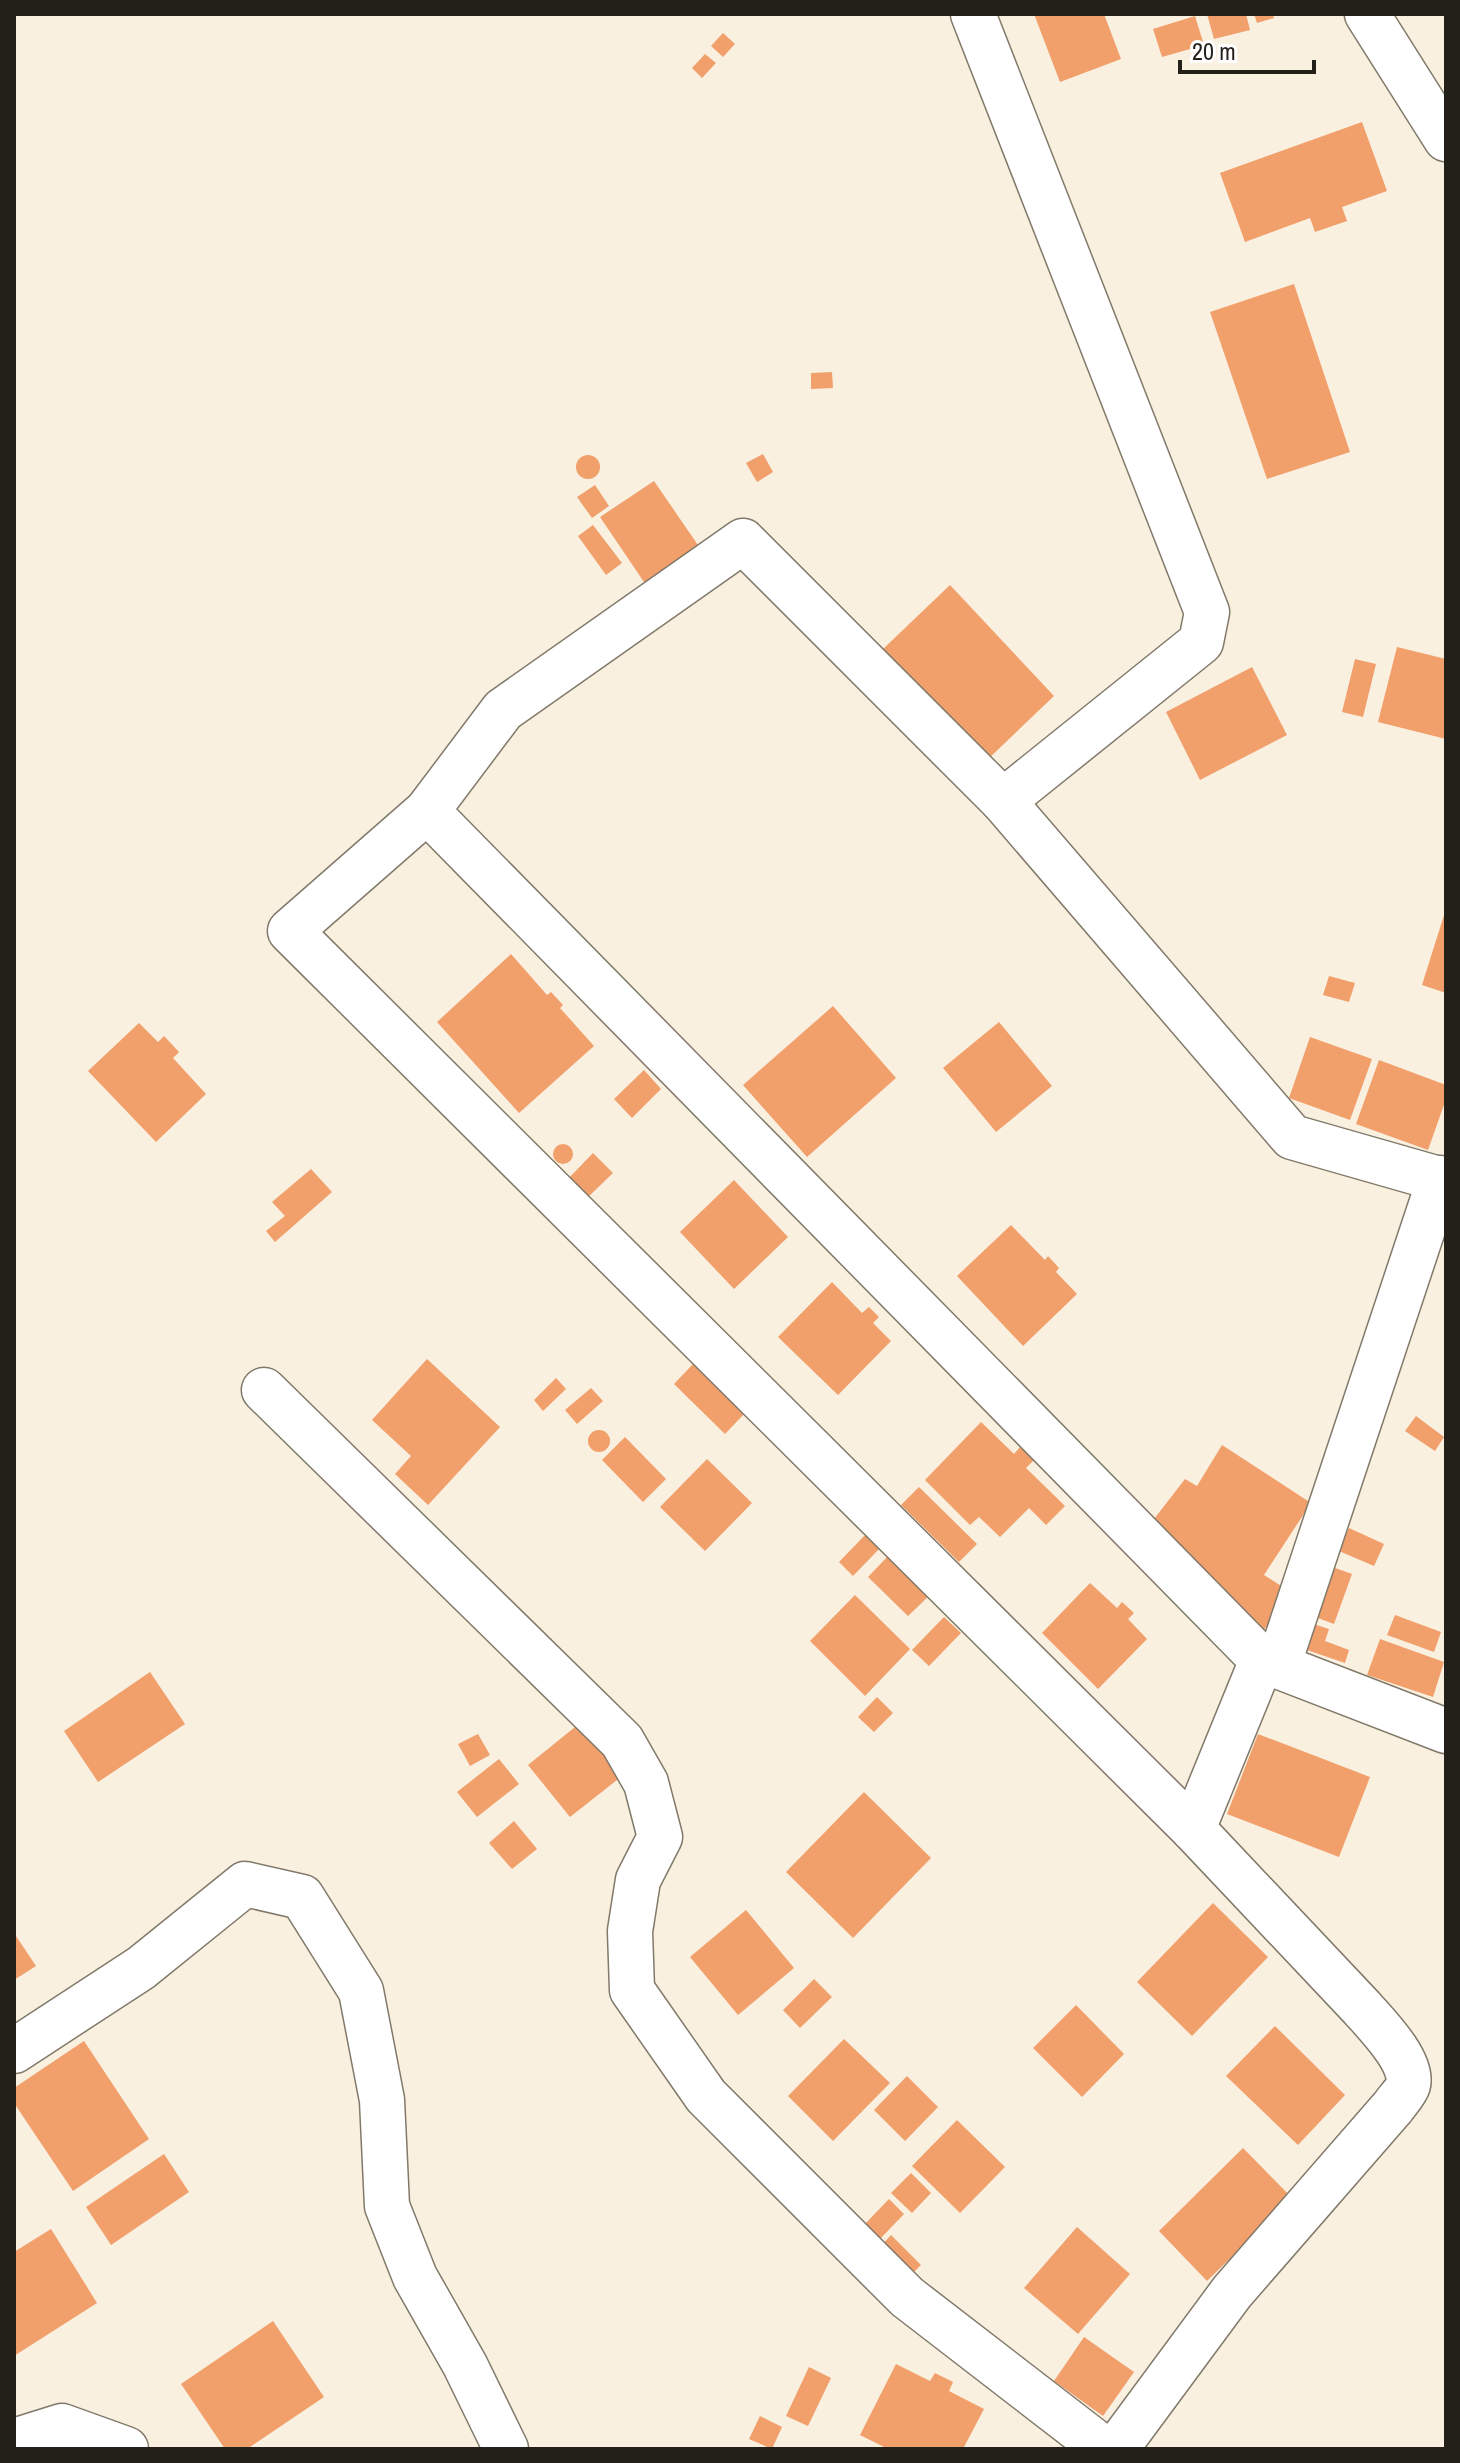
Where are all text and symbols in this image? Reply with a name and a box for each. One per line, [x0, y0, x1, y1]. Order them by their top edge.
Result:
scale bar [1180, 24, 1314, 74]
text: 20 m [1192, 35, 1236, 67]

